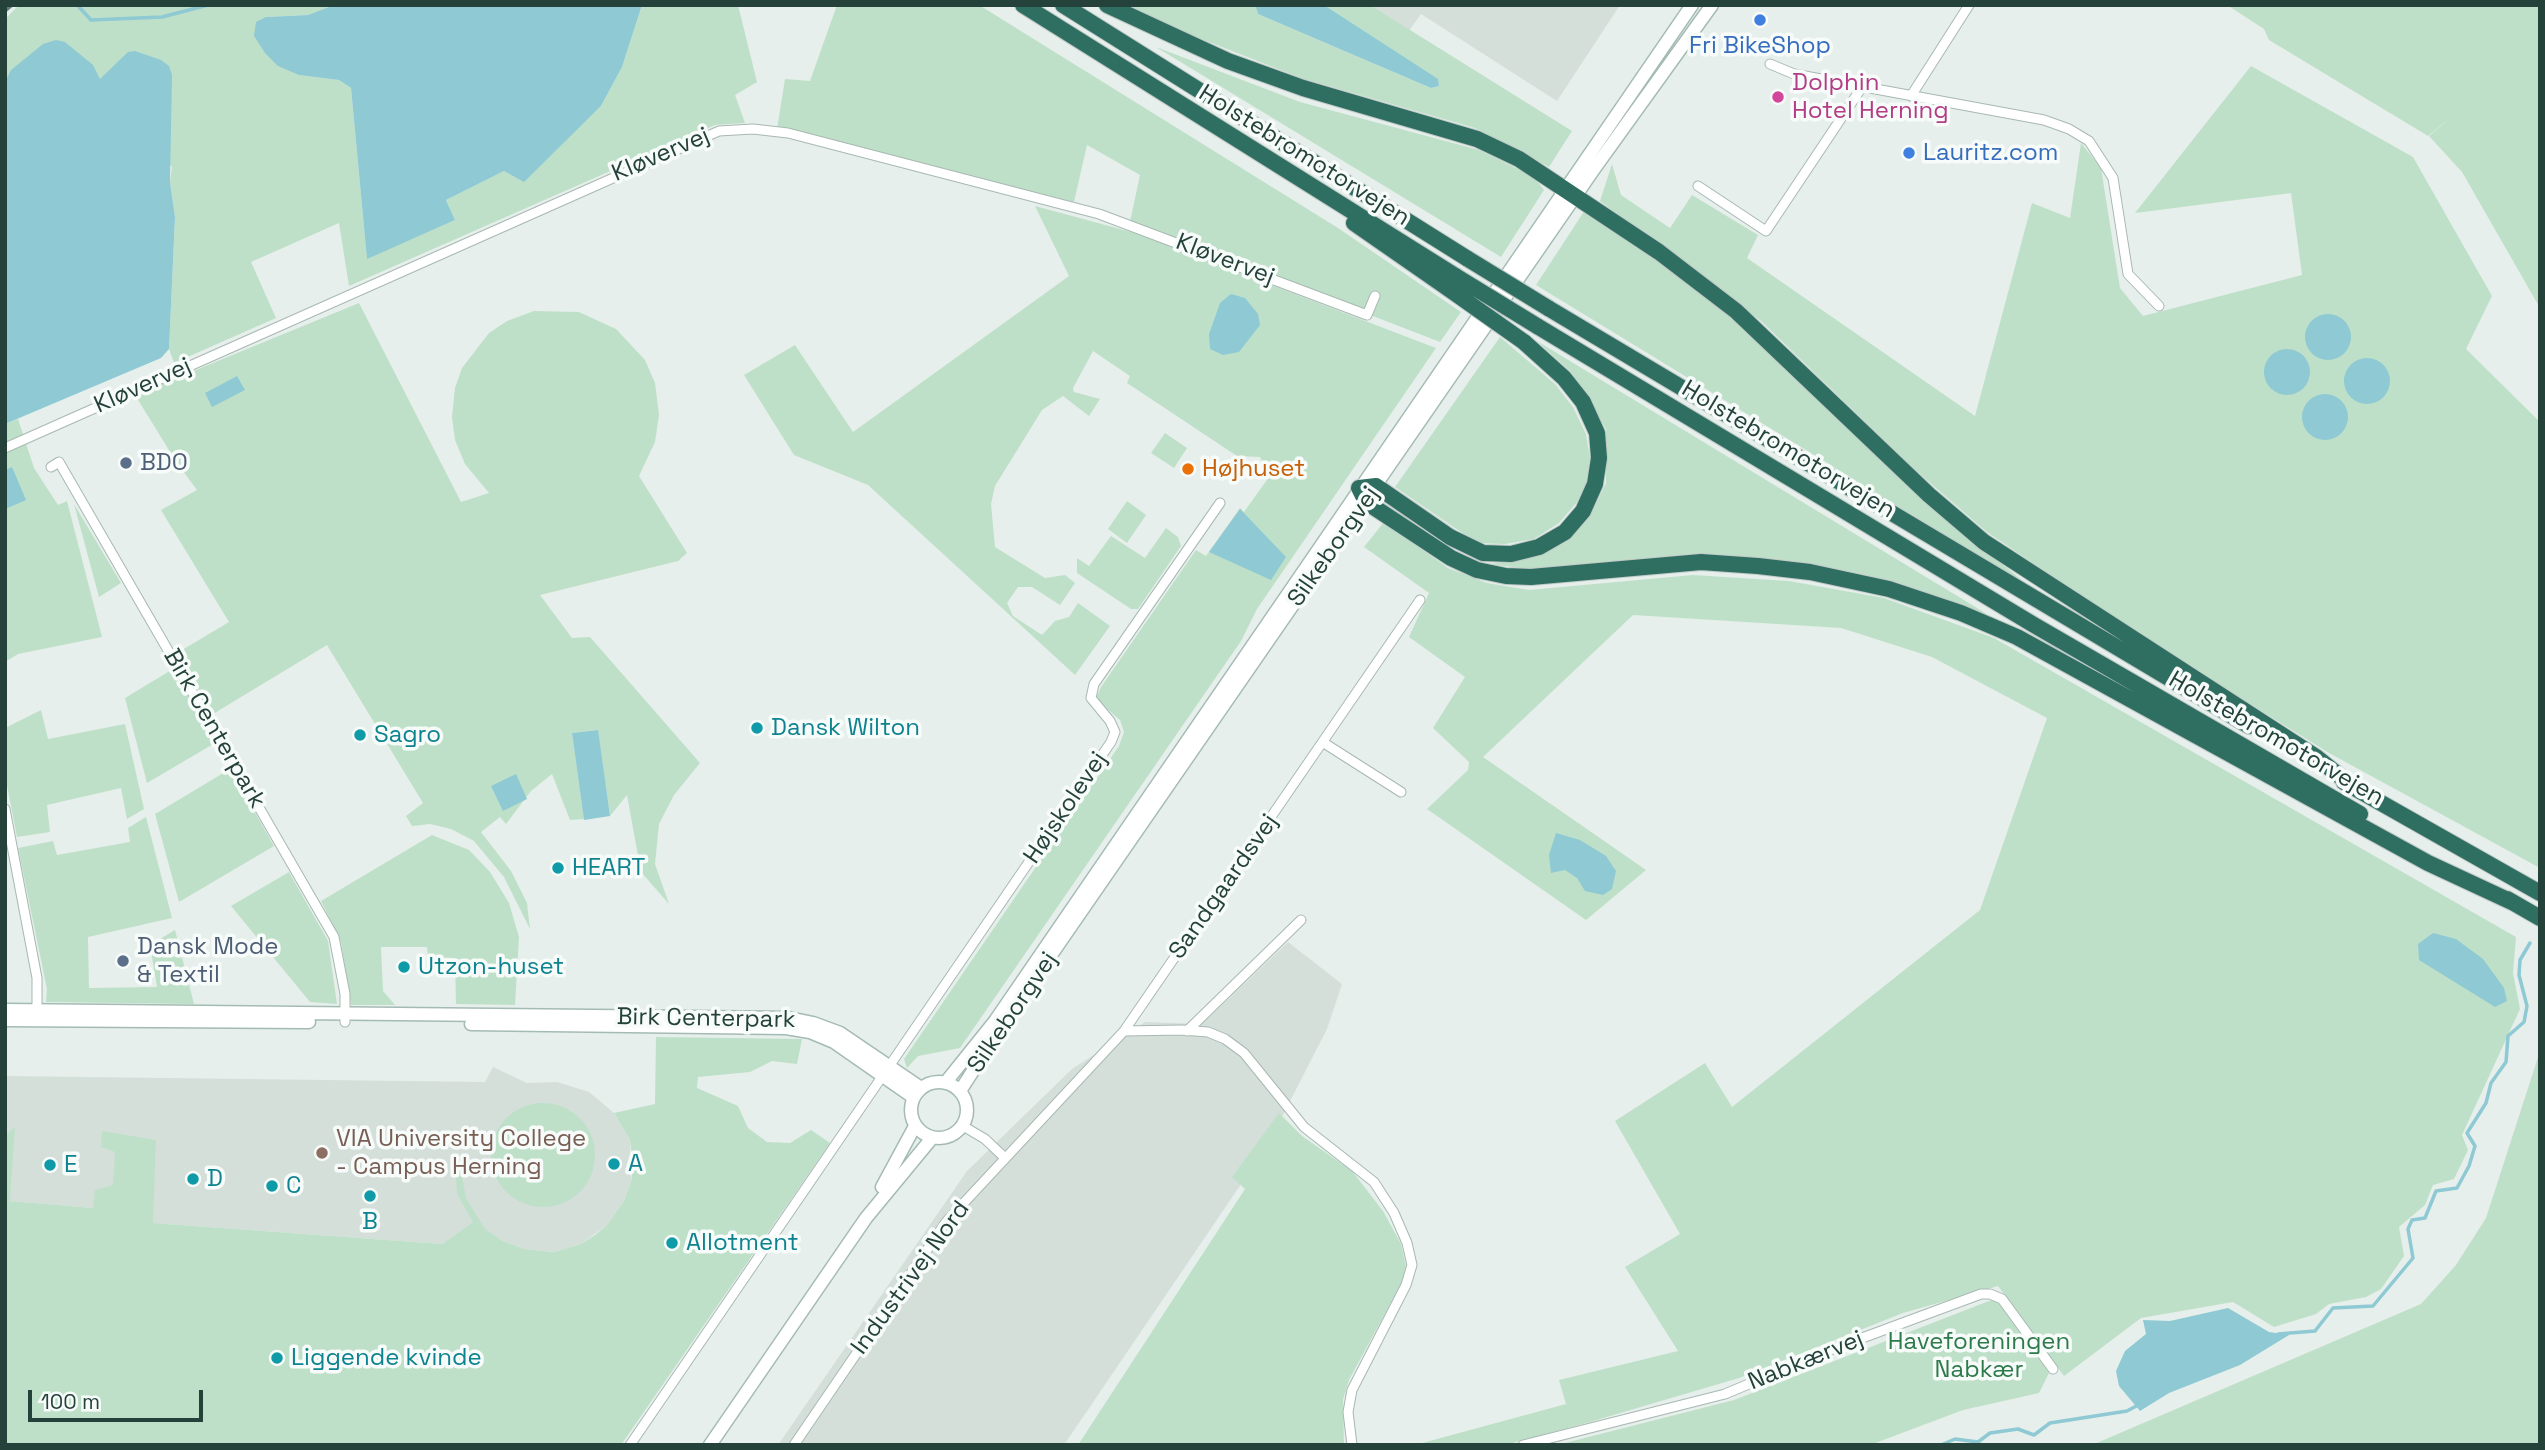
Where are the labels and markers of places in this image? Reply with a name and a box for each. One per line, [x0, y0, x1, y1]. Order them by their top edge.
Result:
marker: Fri BikeShop [1752, 12, 1768, 28]
place label: Fri BikeShop [1689, 32, 1831, 60]
place label: Dolphin Hotel Herning [1792, 69, 1949, 125]
marker: Dolphin Hotel Herning [1770, 89, 1786, 105]
place label: Lauritz.com [1923, 139, 2058, 167]
marker: Lauritz.com [1901, 145, 1917, 161]
place label: BDO [140, 449, 188, 477]
marker: BDO [118, 455, 134, 471]
place label: Højhuset [1202, 455, 1305, 483]
marker: Højhuset [1180, 461, 1196, 477]
place label: Dansk Wilton [771, 714, 920, 742]
marker: Dansk Wilton [749, 720, 765, 736]
place label: Sagro [374, 721, 441, 749]
marker: Sagro [352, 727, 368, 743]
place label: HEART [572, 854, 645, 882]
marker: HEART [550, 860, 566, 876]
place label: Dansk Mode & Textil [137, 933, 278, 989]
marker: Dansk Mode & Textil [115, 953, 131, 969]
place label: Utzon-huset [418, 953, 564, 981]
marker: Utzon-huset [396, 959, 412, 975]
place label: VIA University College - Campus Herning [336, 1125, 586, 1181]
marker: VIA University College - Campus Herning [314, 1145, 330, 1161]
place label: A [628, 1150, 643, 1178]
place label: E [64, 1151, 78, 1179]
marker: A [606, 1156, 622, 1172]
marker: E [42, 1157, 58, 1173]
place label: D [207, 1165, 223, 1193]
marker: D [185, 1171, 201, 1187]
place label: C [286, 1172, 301, 1200]
marker: C [264, 1178, 280, 1194]
marker: B [362, 1188, 378, 1204]
place label: B [362, 1208, 378, 1236]
place label: Allotment [686, 1229, 799, 1257]
marker: Allotment [664, 1235, 680, 1251]
place label: Liggende kvinde [291, 1344, 482, 1372]
marker: Liggende kvinde [269, 1350, 285, 1366]

